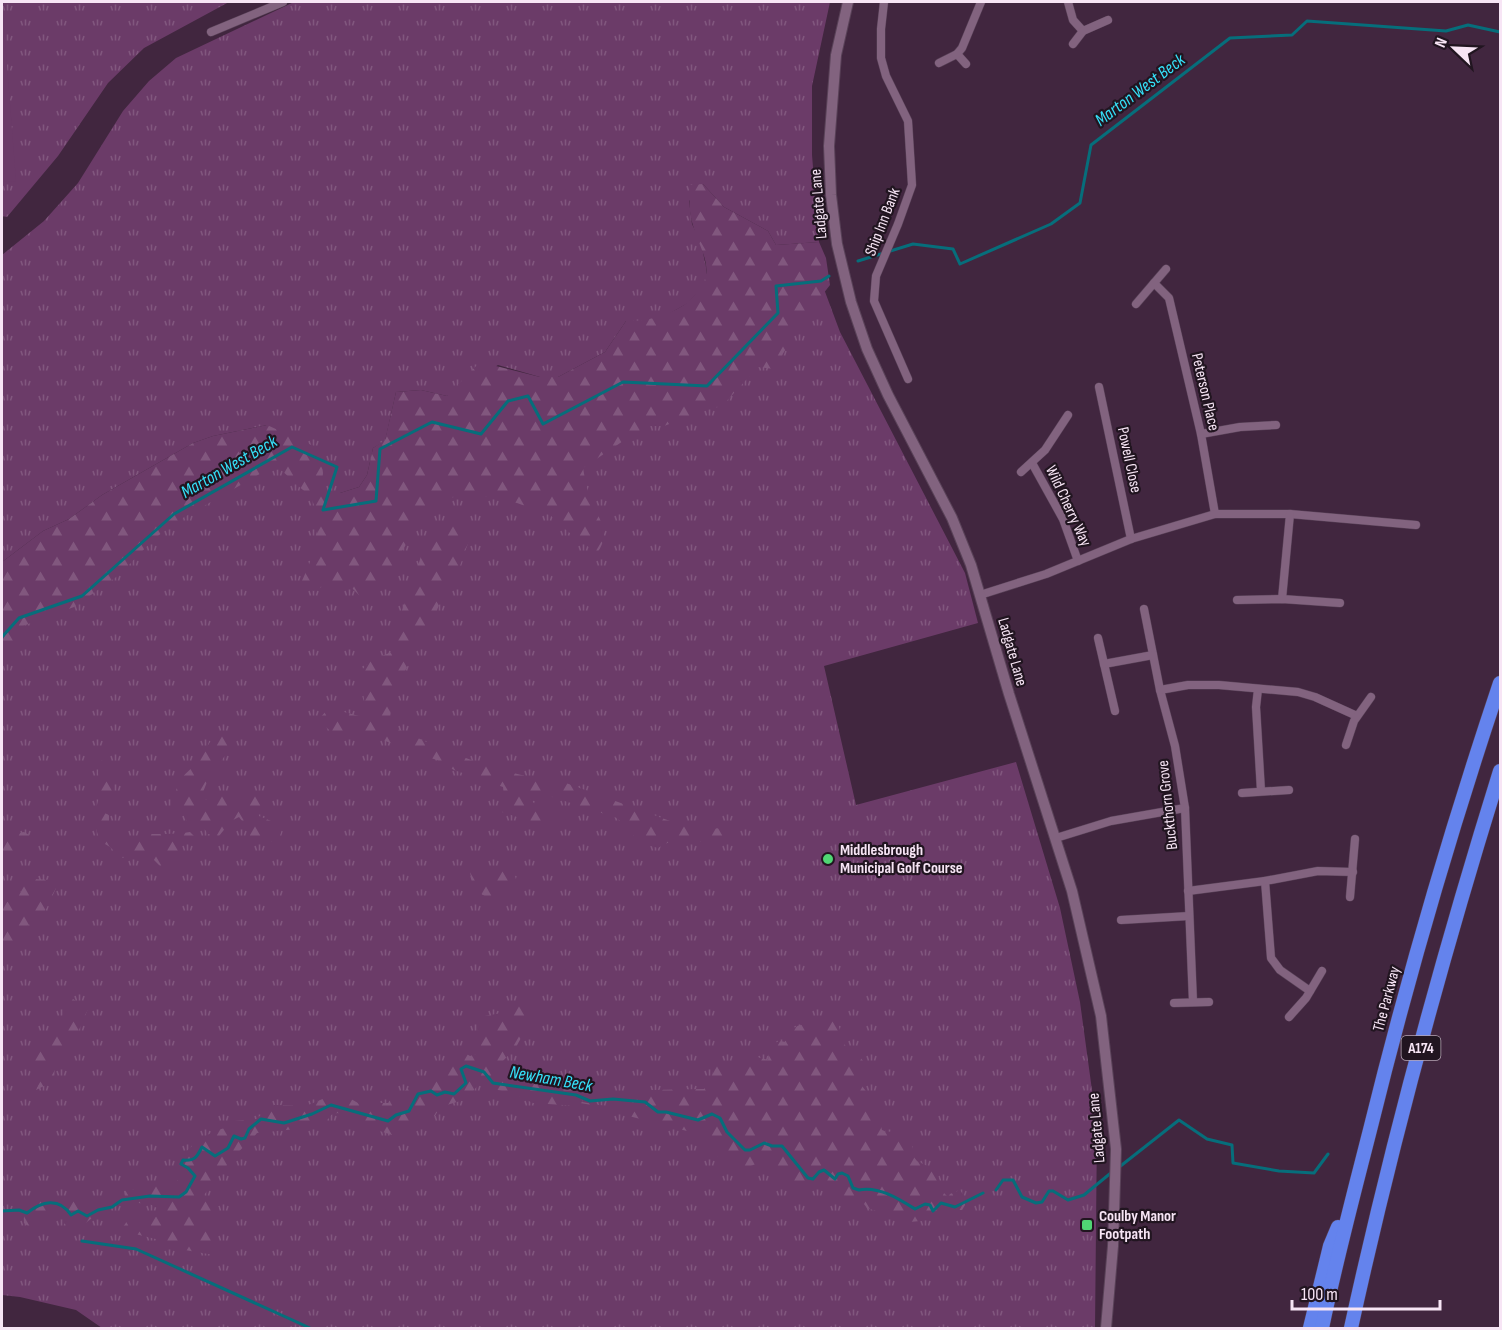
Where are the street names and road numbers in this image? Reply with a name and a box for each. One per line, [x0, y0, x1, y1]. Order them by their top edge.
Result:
street label: Ladgate Lane [806, 168, 832, 240]
street label: Ship Inn Bank [861, 185, 905, 259]
street label: Peterson Place [1187, 351, 1223, 433]
street label: Powell Close [1113, 425, 1145, 495]
street label: Wild Cherry Way [1041, 463, 1095, 549]
street label: Ladgate Lane [993, 616, 1031, 688]
street label: Buckthorn Grove [1154, 759, 1182, 851]
street label: The Parkway [1369, 964, 1405, 1034]
road number: A174 [1402, 1036, 1440, 1060]
street label: Ladgate Lane [1084, 1092, 1110, 1164]

